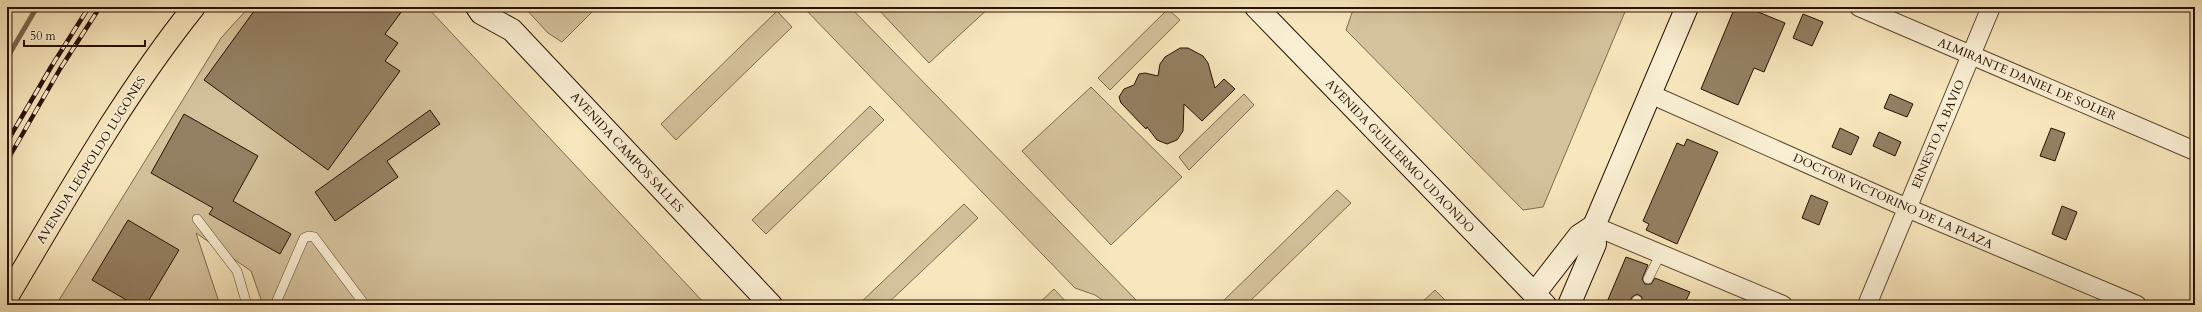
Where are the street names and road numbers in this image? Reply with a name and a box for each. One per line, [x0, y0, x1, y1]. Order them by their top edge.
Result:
street label: ALMIRANTE DANIEL DE SOLIER [1935, 34, 2119, 124]
street label: AVENIDA LEOPOLDO LUGONES [33, 73, 149, 247]
street label: AVENIDA GUILLERMO UDAONDO [1322, 76, 1478, 236]
street label: ERNESTO A. BAVIO [1908, 77, 1968, 191]
street label: AVENIDA CAMPOS SALLES [567, 88, 687, 216]
street label: DOCTOR VICTORINO DE LA PLAZA [1791, 150, 1996, 253]

